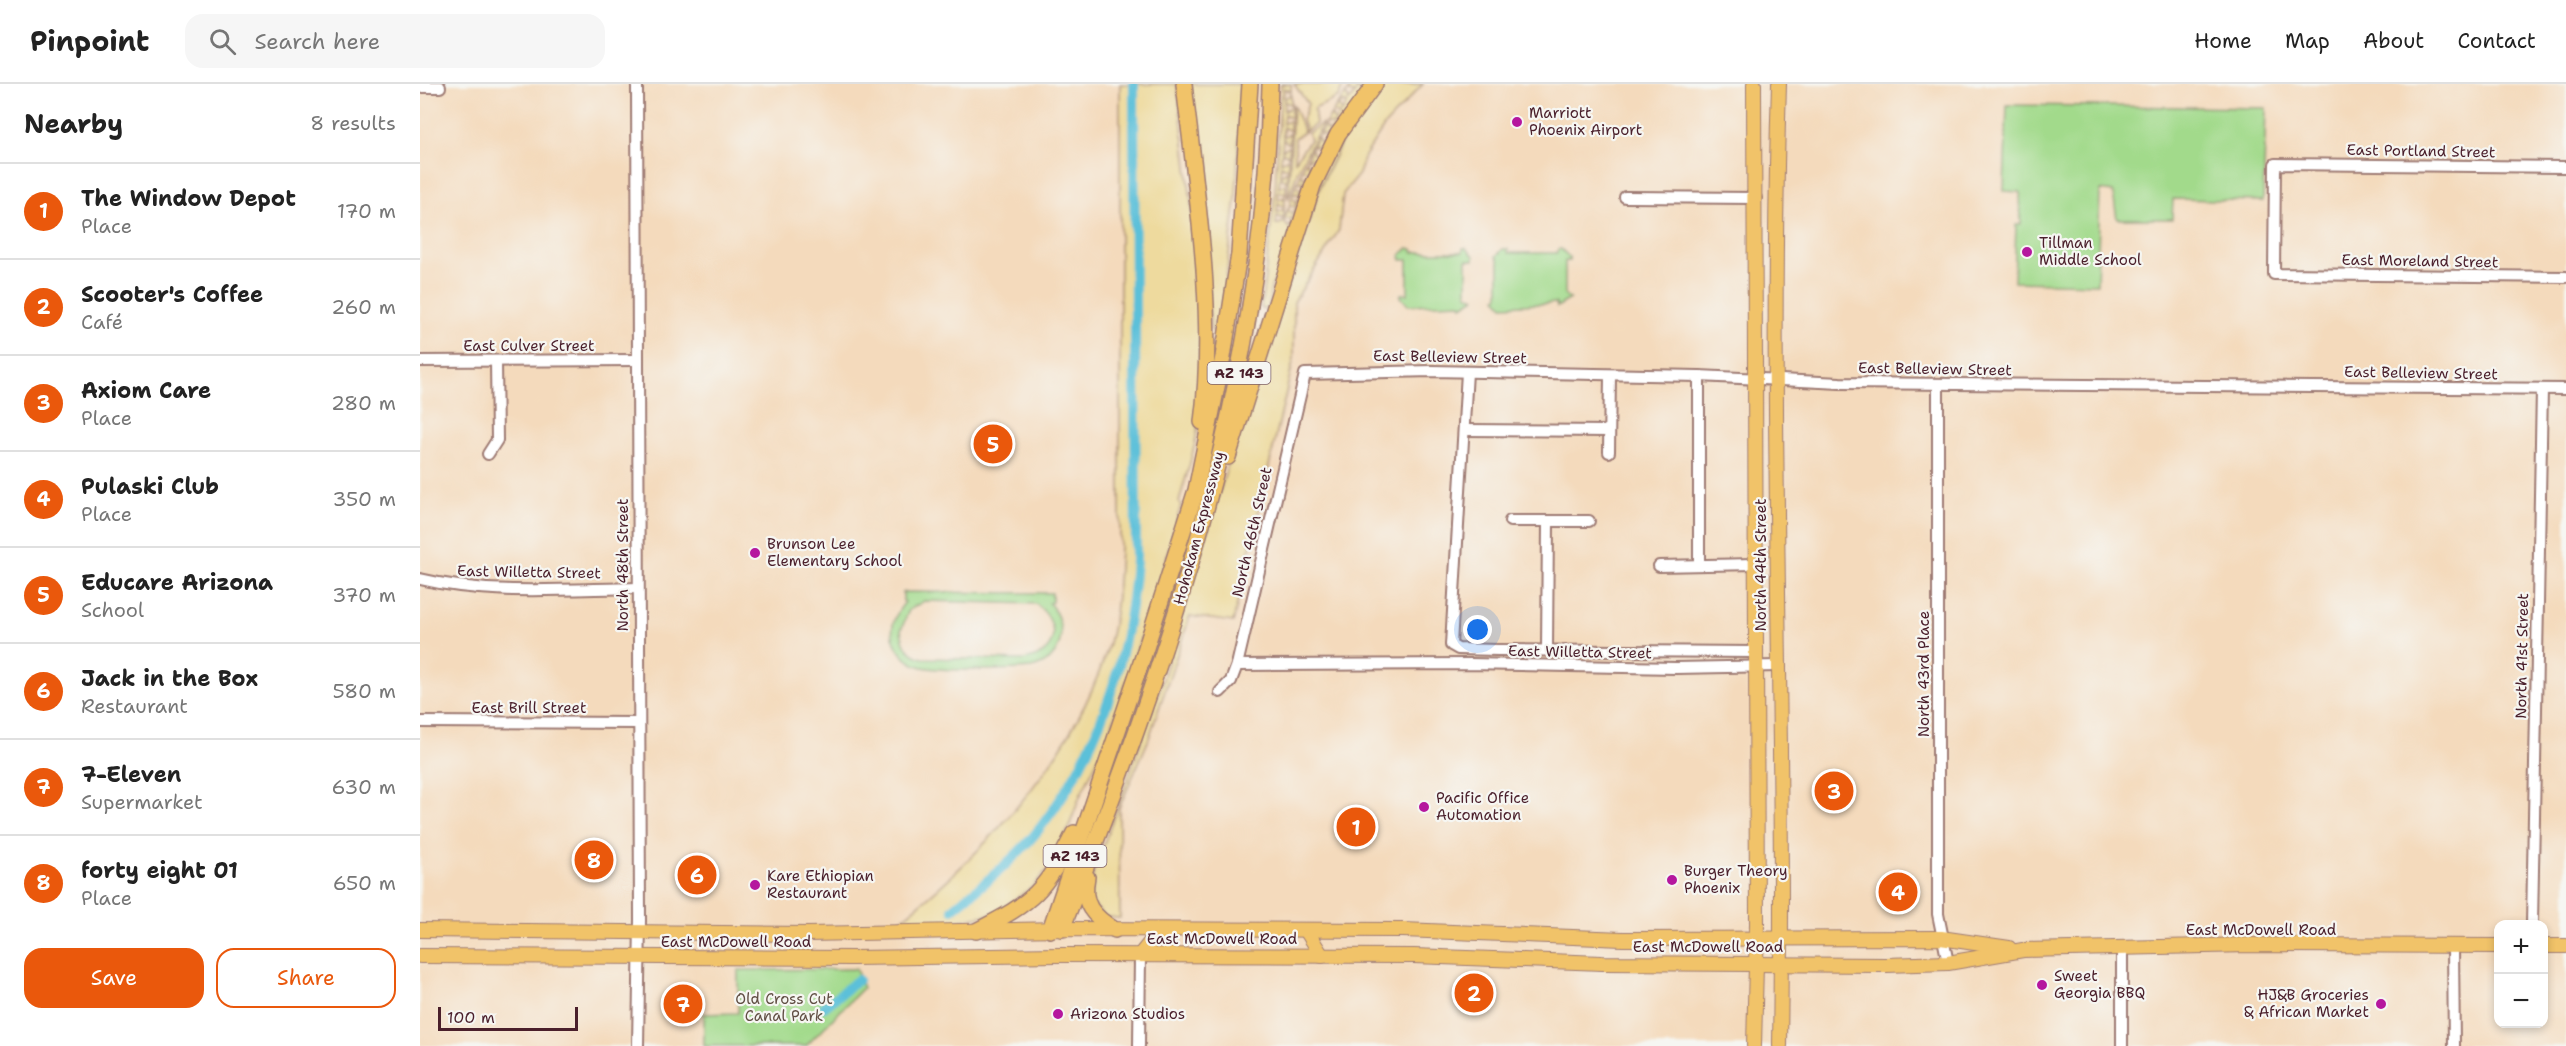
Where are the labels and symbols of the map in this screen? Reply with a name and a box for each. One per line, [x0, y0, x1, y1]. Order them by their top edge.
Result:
place label: Marriott Phoenix Airport [1529, 103, 1642, 140]
marker: Marriott Phoenix Airport [1510, 115, 1524, 129]
street label: East Portland Street [2346, 140, 2496, 162]
place label: Tillman Middle School [2039, 233, 2142, 270]
marker: Tillman Middle School [2020, 245, 2034, 259]
street label: East Moreland Street [2341, 250, 2499, 272]
street label: East Culver Street [463, 336, 595, 356]
street label: East Belleview Street [1373, 346, 1527, 368]
street label: East Belleview Street [1858, 358, 2012, 380]
road number: AZ 143 [1208, 362, 1270, 384]
street label: East Belleview Street [2344, 362, 2498, 384]
pin: 5 [974, 422, 1012, 466]
street label: Hohokam Expressway [1169, 449, 1229, 607]
street label: North 46th Street [1227, 465, 1277, 599]
street label: North 44th Street [1751, 498, 1771, 632]
street label: North 48th Street [613, 499, 633, 631]
place label: Brunson Lee Elementary School [767, 534, 903, 571]
marker: Brunson Lee Elementary School [748, 546, 762, 560]
street label: East Willetta Street [457, 561, 601, 583]
street label: North 41st Street [2511, 593, 2533, 719]
street label: North 43rd Place [1914, 611, 1934, 737]
your location [1463, 615, 1492, 644]
street label: East Willetta Street [1508, 641, 1652, 663]
street label: East Brill Street [472, 698, 586, 718]
pin: 3 [1814, 768, 1854, 814]
place label: Pacific Office Automation [1436, 788, 1529, 825]
marker: Pacific Office Automation [1417, 800, 1431, 814]
pin: 1 [1336, 804, 1376, 850]
pin: 8 [574, 838, 614, 882]
road number: AZ 143 [1044, 845, 1106, 867]
pin: 6 [678, 852, 716, 898]
place label: Burger Theory Phoenix [1684, 861, 1788, 898]
place label: Kare Ethiopian Restaurant [767, 866, 874, 903]
pin: 4 [1878, 870, 1918, 914]
marker: Burger Theory Phoenix [1665, 873, 1679, 887]
marker: Kare Ethiopian Restaurant [748, 878, 762, 892]
street label: East McDowell Road [2186, 920, 2337, 940]
street label: East McDowell Road [1147, 929, 1298, 949]
street label: East McDowell Road [661, 932, 812, 952]
street label: East McDowell Road [1633, 937, 1784, 957]
place label: Sweet Georgia BBQ [2054, 966, 2145, 1003]
pin: 2 [1454, 970, 1494, 1016]
marker: Sweet Georgia BBQ [2035, 978, 2049, 992]
pin: 7 [664, 982, 702, 1026]
place label: HJ&B Groceries & African Market [2244, 985, 2369, 1022]
park label: Old Cross Cut Canal Park [735, 989, 833, 1026]
marker: HJ&B Groceries & African Market [2374, 997, 2388, 1011]
scale bar [438, 1004, 578, 1032]
place label: Arizona Studios [1070, 1004, 1185, 1024]
marker: Arizona Studios [1051, 1007, 1065, 1021]

